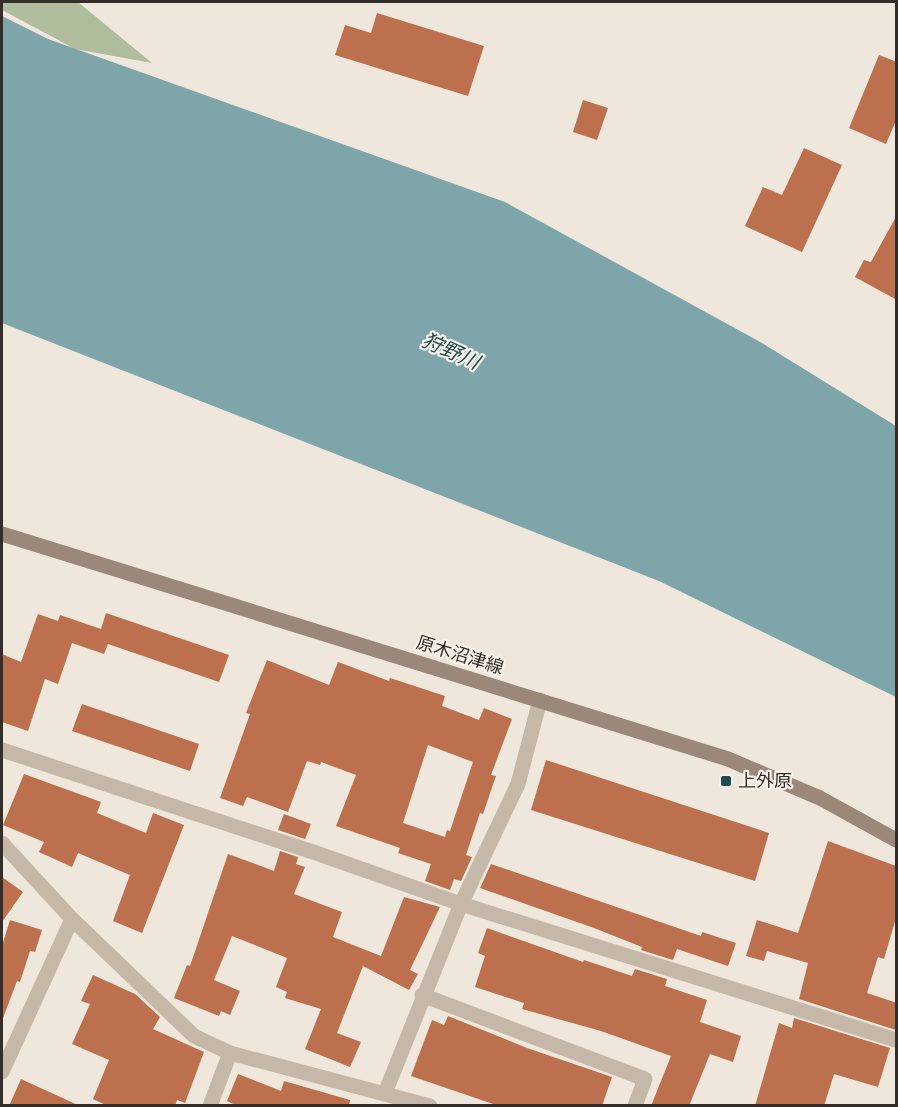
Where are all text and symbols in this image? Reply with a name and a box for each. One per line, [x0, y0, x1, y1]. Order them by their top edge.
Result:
water label: 狩野川 [419, 328, 485, 375]
street label: 原木沼津線 [414, 631, 506, 679]
place label: 上外原 [738, 770, 792, 792]
marker: 上外原 [719, 774, 733, 788]

